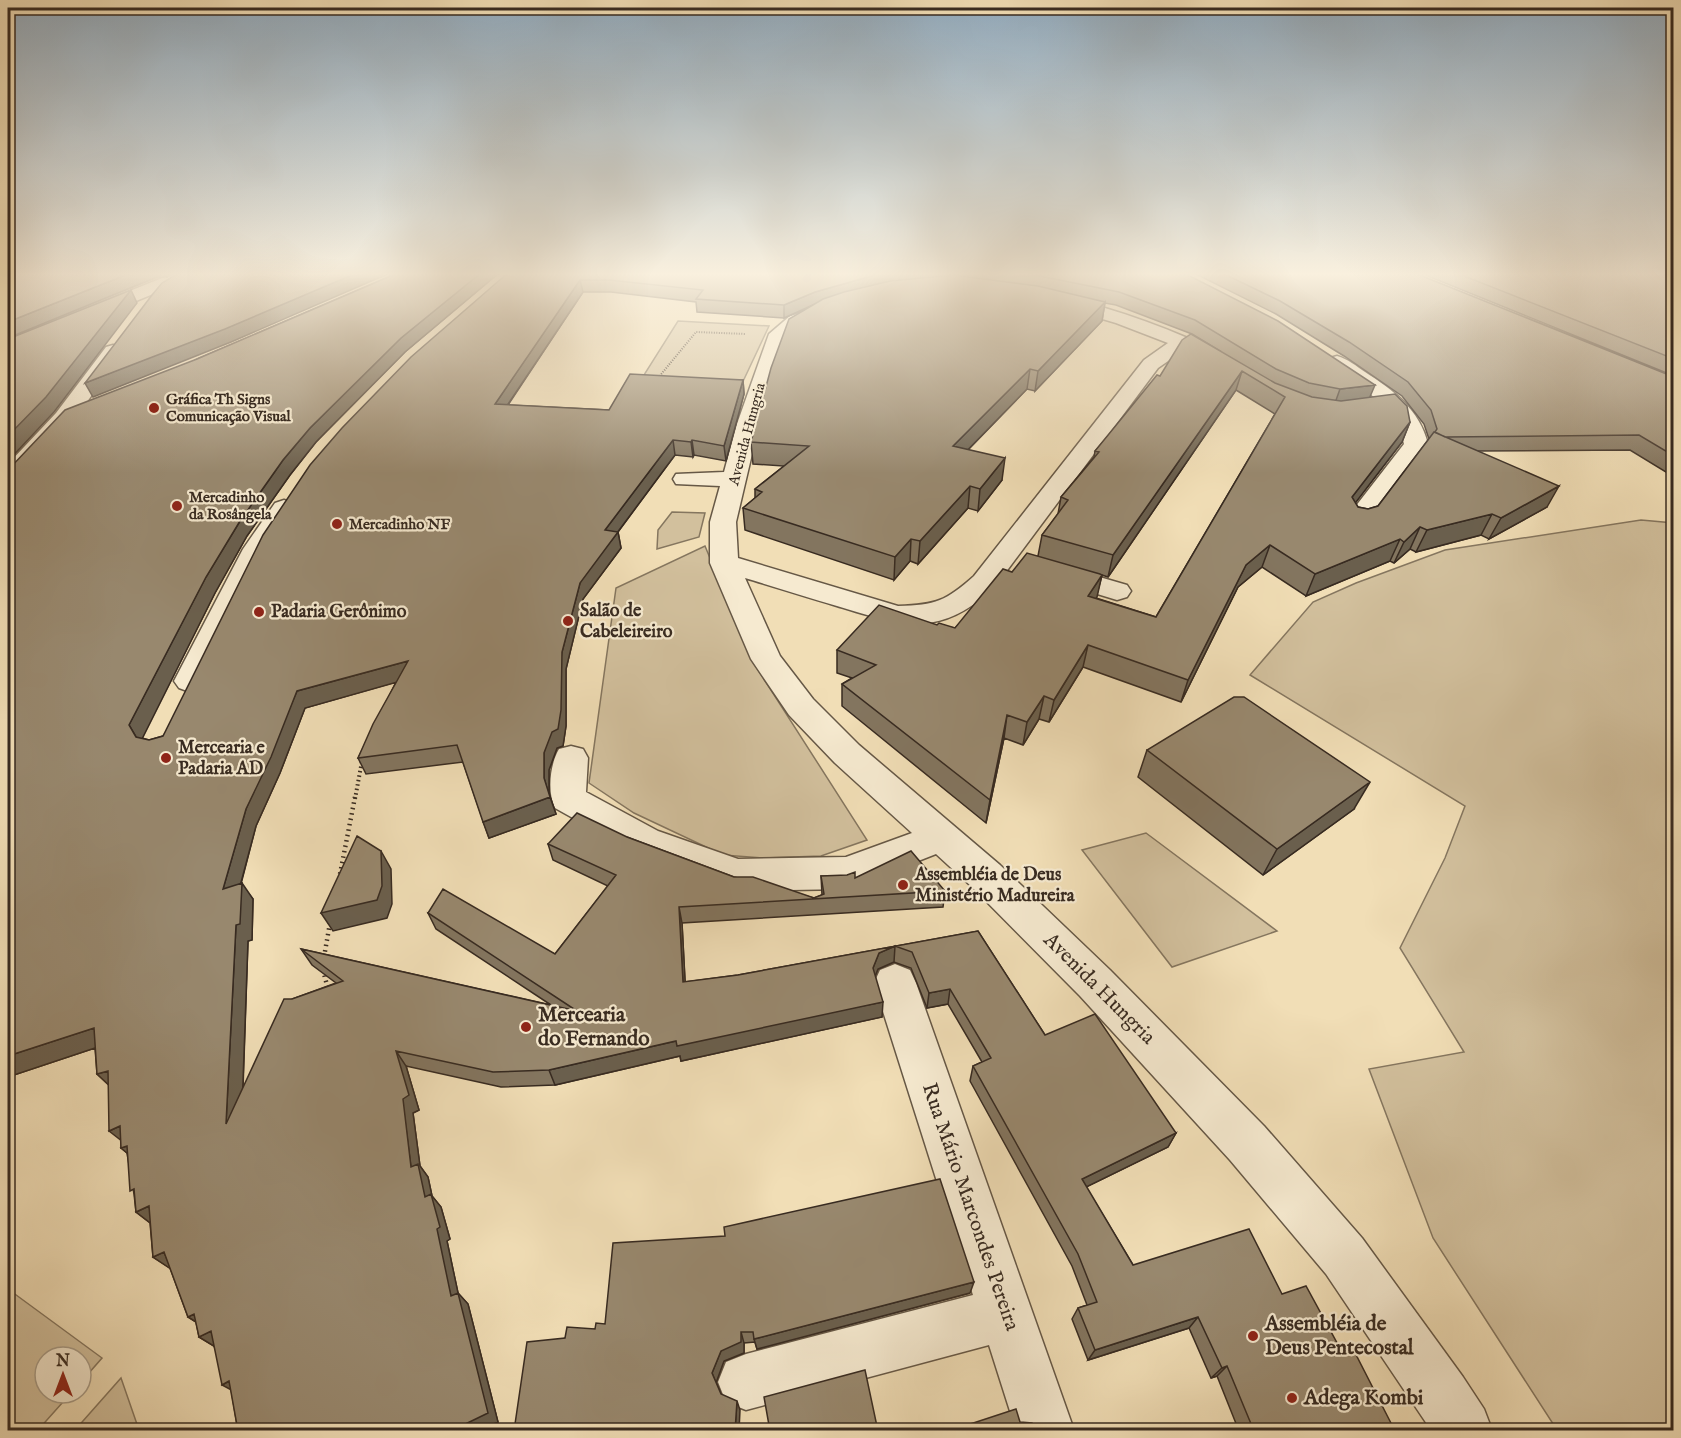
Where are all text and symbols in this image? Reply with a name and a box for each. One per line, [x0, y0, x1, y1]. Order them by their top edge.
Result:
street label: Avenida Hungria [724, 380, 770, 488]
place label: Gráfica Th Signs Comunicação Visual [166, 390, 292, 426]
marker: Gráfica Th Signs Comunicação Visual [147, 401, 161, 415]
place label: Mercadinho da Rosângela [189, 488, 272, 524]
marker: Mercadinho da Rosângela [170, 499, 184, 513]
place label: Mercadinho NF [349, 515, 451, 534]
marker: Mercadinho NF [330, 517, 344, 531]
place label: Salão de Cabeleireiro [580, 600, 673, 644]
place label: Padaria Gerônimo [271, 601, 407, 624]
marker: Padaria Gerônimo [252, 605, 266, 619]
marker: Salão de Cabeleireiro [561, 614, 575, 628]
place label: Mercearia e Padaria AD [178, 737, 266, 781]
marker: Mercearia e Padaria AD [159, 751, 173, 765]
place label: Assembléia de Deus Ministério Madureira [914, 864, 1076, 908]
marker: Assembléia de Deus Ministério Madureira [896, 878, 910, 892]
street label: Avenida Hungria [1036, 926, 1161, 1051]
place label: Mercearia do Fernando [538, 1002, 650, 1053]
marker: Mercearia do Fernando [519, 1020, 533, 1034]
street label: Rua Mário Marcondes Pereira [915, 1079, 1025, 1335]
place label: Assembléia de Deus Pentecostal [1264, 1311, 1415, 1362]
marker: Assembléia de Deus Pentecostal [1246, 1329, 1260, 1343]
north arrow [33, 1345, 93, 1405]
text: N [55, 1352, 70, 1372]
place label: Adega Kombi [1303, 1385, 1424, 1412]
marker: Adega Kombi [1285, 1391, 1299, 1405]

